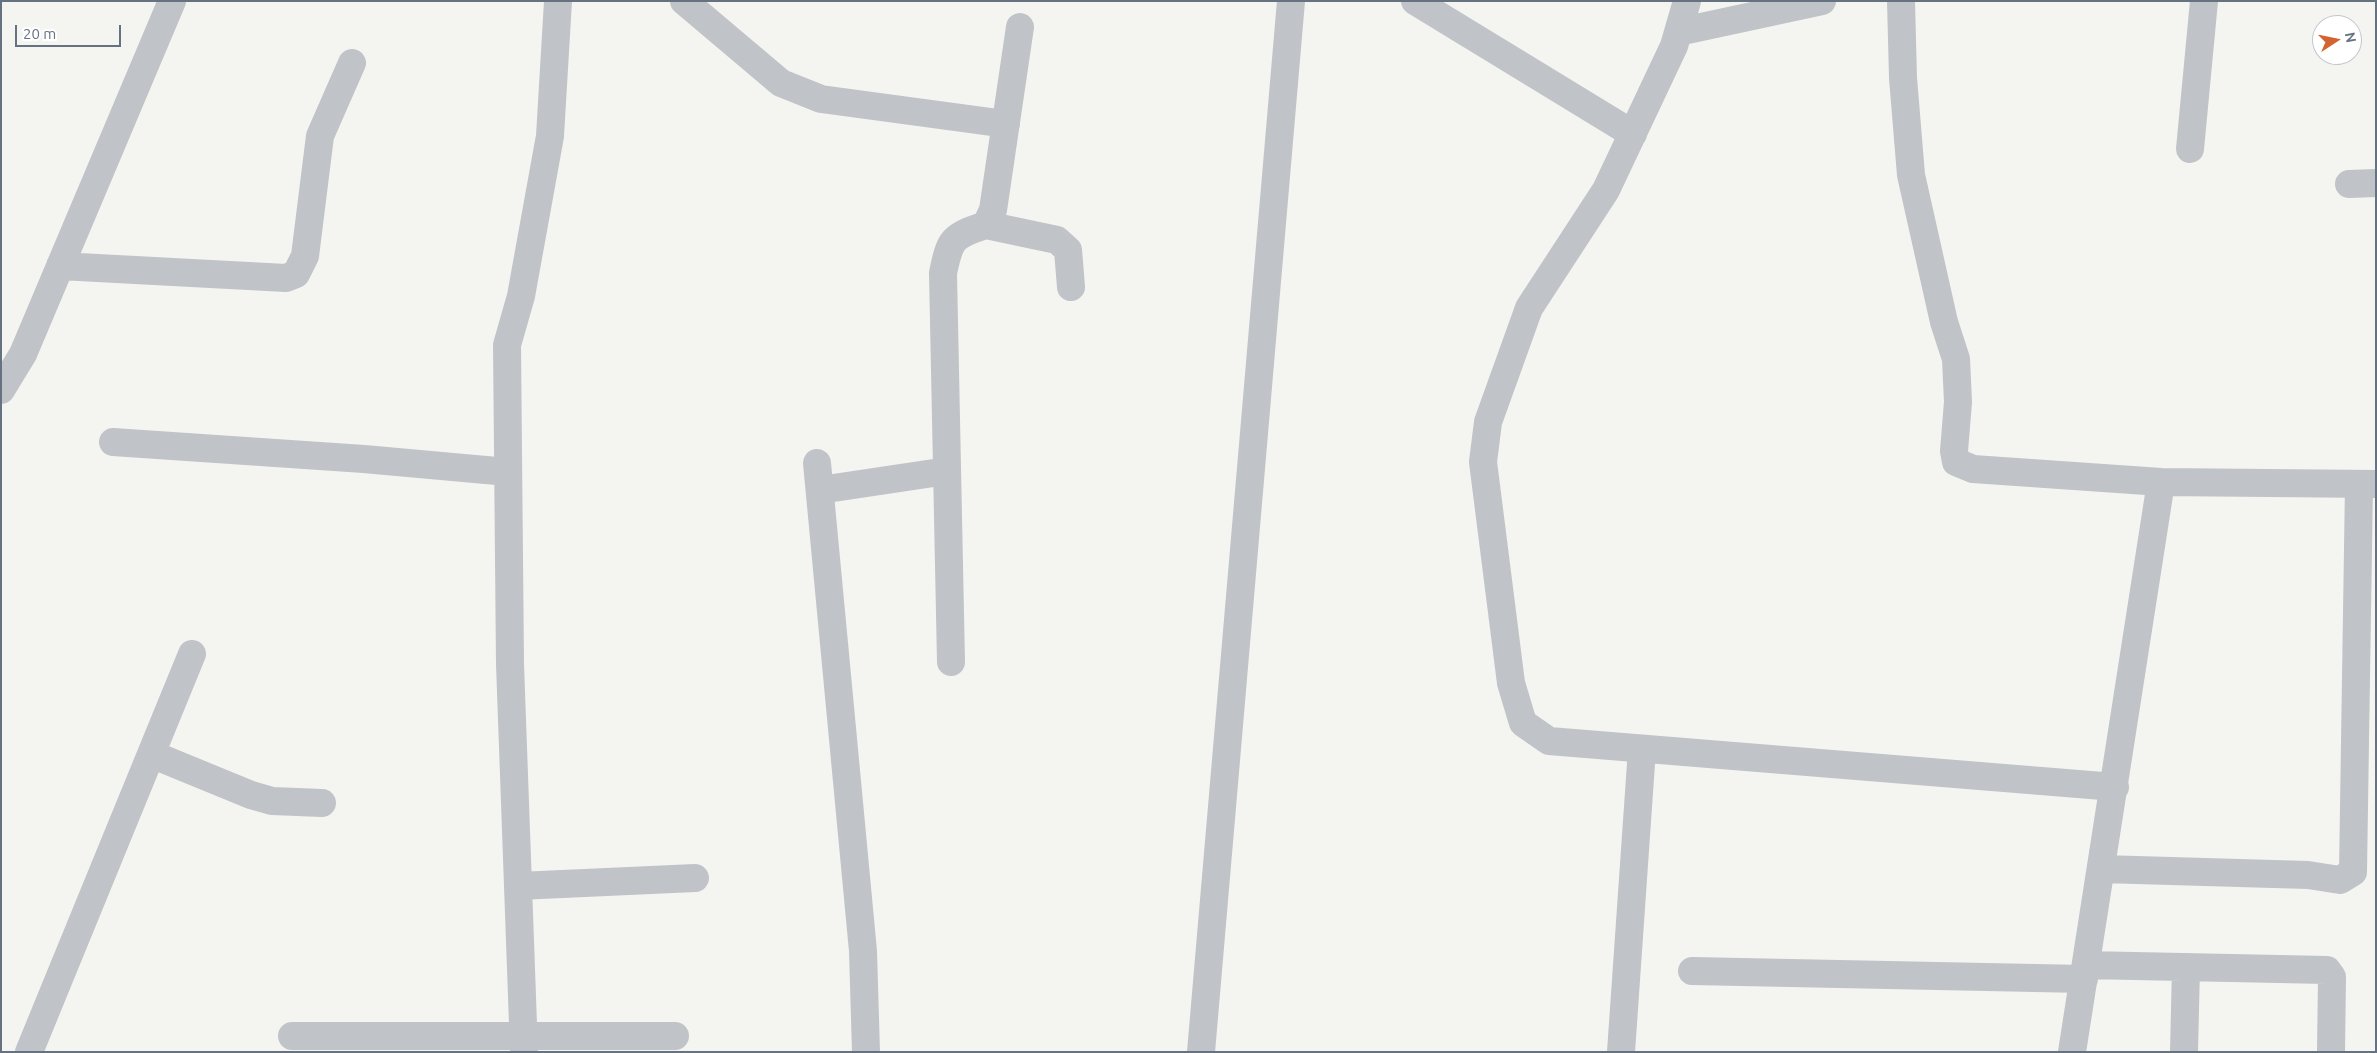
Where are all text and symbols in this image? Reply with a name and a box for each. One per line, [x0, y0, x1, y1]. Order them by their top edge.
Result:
scale bar [18, 15, 124, 47]
north arrow [2312, 15, 2362, 65]
text: 20 m [23, 25, 56, 42]
text: N [2342, 31, 2360, 44]

